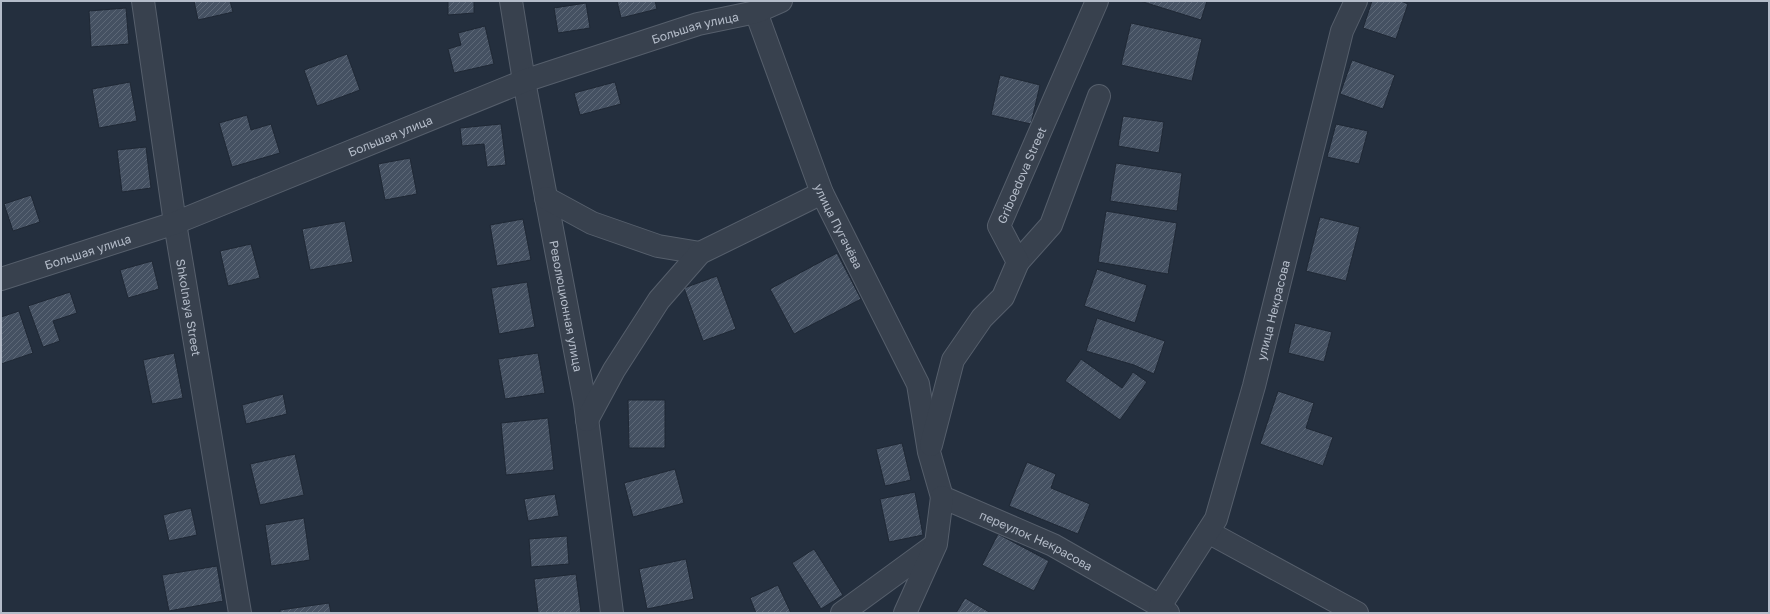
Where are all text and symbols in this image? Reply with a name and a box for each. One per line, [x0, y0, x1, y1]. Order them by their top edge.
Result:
street label: Большая улица [649, 8, 740, 46]
street label: Большая улица [346, 112, 435, 159]
street label: Griboedova Street [994, 124, 1049, 226]
street label: улица Пугачёва [812, 182, 866, 271]
street label: Большая улица [42, 230, 133, 272]
street label: Революционная улица [547, 239, 586, 373]
street label: Shkolnaya Street [174, 258, 205, 357]
street label: улица Некрасова [1253, 258, 1292, 362]
street label: переулок Некрасова [978, 507, 1095, 574]

